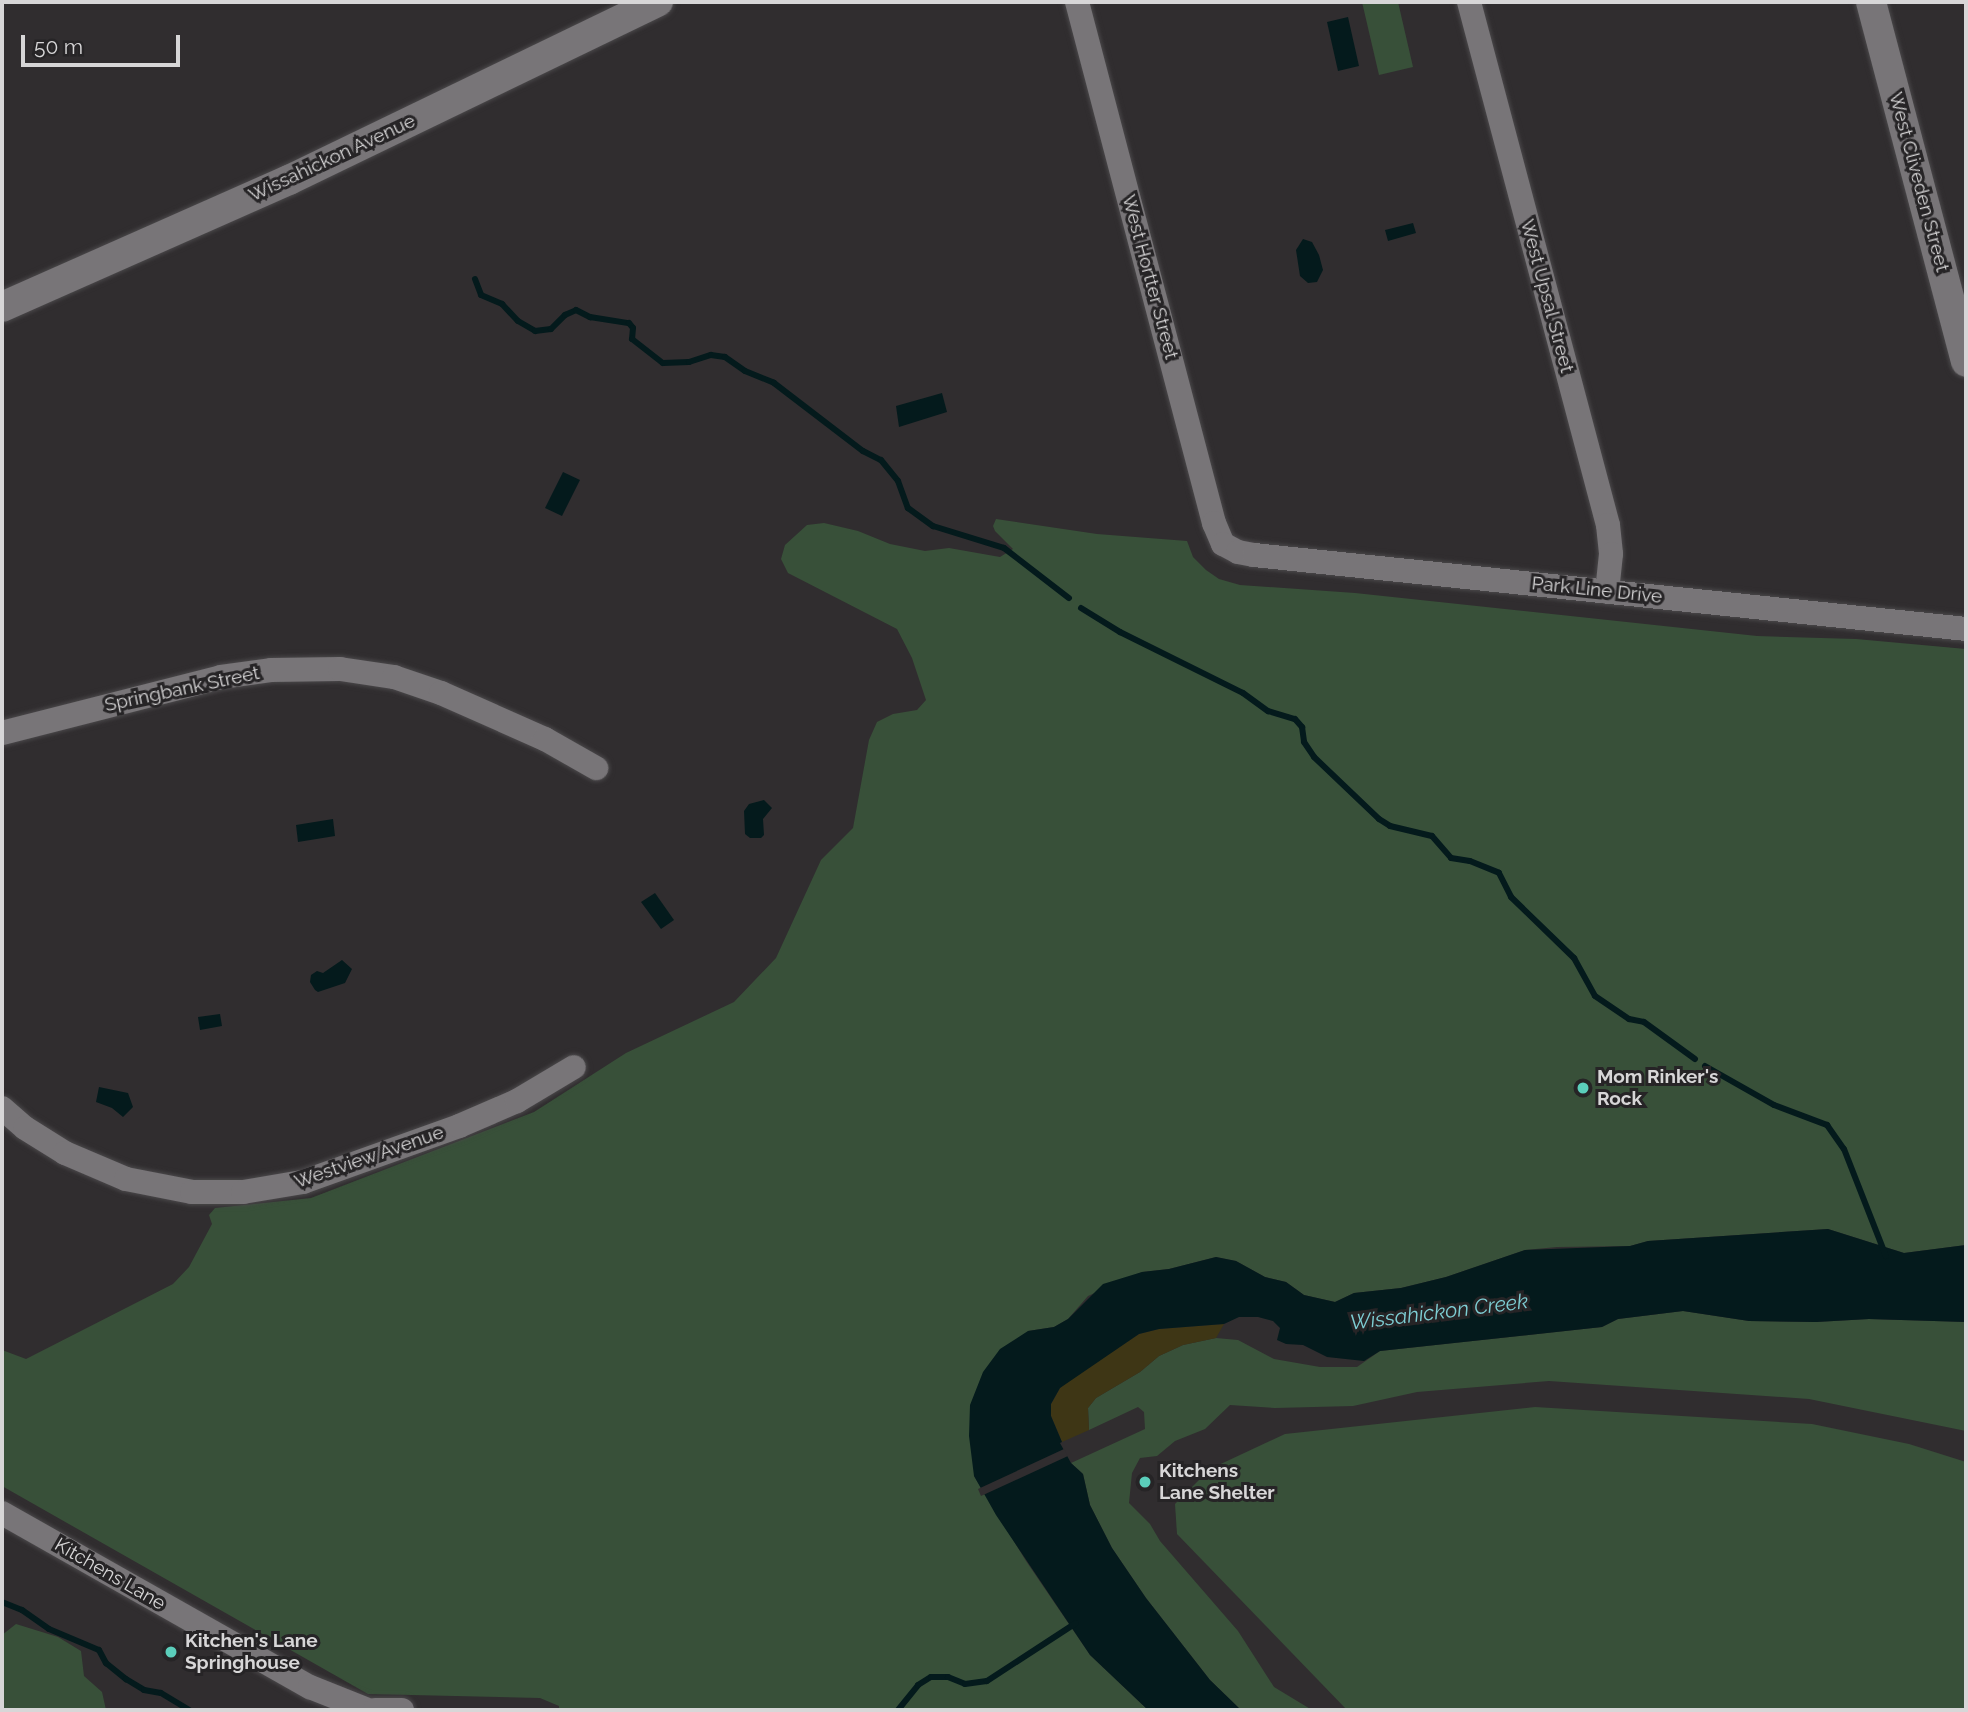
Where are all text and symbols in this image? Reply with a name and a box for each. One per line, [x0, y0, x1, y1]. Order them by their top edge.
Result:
scale bar [24, 21, 184, 65]
text: 50 m [34, 34, 83, 59]
street label: West Cliveden Street [1884, 90, 1954, 274]
street label: Wissahickon Avenue [245, 109, 419, 207]
street label: West Hortter Street [1117, 192, 1183, 362]
street label: West Upsal Street [1515, 217, 1579, 375]
street label: Park Line Drive [1531, 572, 1663, 608]
street label: Springbank Street [103, 661, 261, 717]
place label: Mom Rinker's Rock [1597, 1066, 1718, 1110]
marker: Mom Rinker's Rock [1575, 1080, 1591, 1096]
street label: Westview Avenue [291, 1121, 447, 1193]
water label: Wissahickon Creek [1348, 1289, 1530, 1335]
place label: Kitchens Lane Shelter [1159, 1460, 1275, 1504]
marker: Kitchens Lane Shelter [1137, 1474, 1153, 1490]
street label: Kitchens Lane [51, 1533, 169, 1615]
place label: Kitchen's Lane Springhouse [185, 1630, 318, 1674]
marker: Kitchen's Lane Springhouse [163, 1644, 179, 1660]

